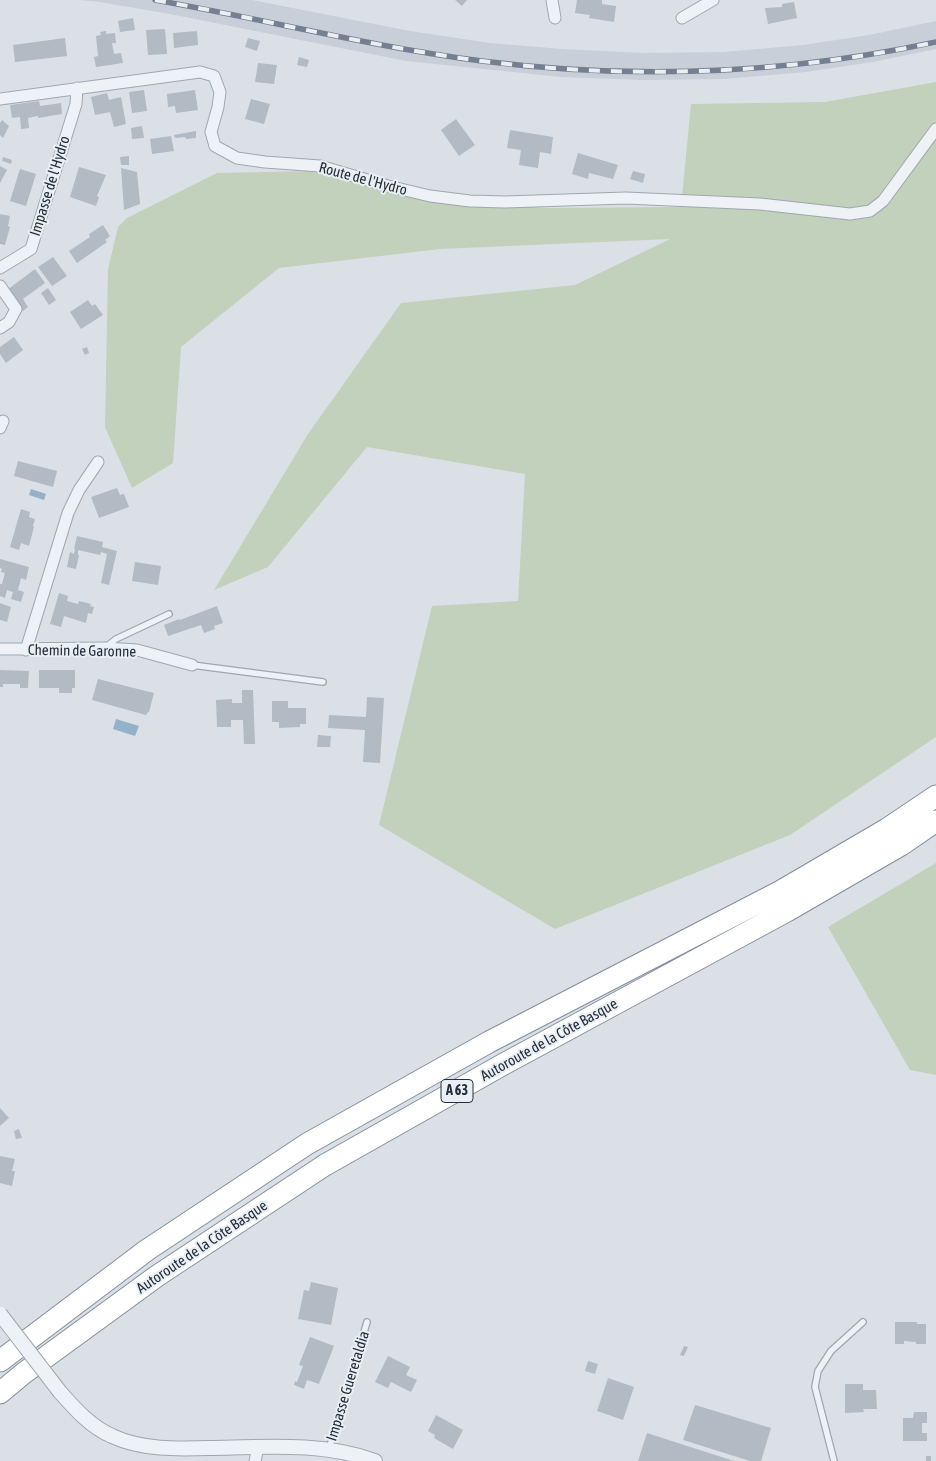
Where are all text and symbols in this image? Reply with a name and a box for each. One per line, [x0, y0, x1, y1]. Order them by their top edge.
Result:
street label: Impasse de l'Hydro [26, 134, 74, 238]
street label: Route de l'Hydro [317, 159, 409, 199]
street label: Chemin de Garonne [28, 641, 136, 661]
street label: Autoroute de la Côte Basque [477, 995, 621, 1085]
road number: A 63 [441, 1080, 473, 1102]
street label: Autoroute de la Côte Basque [133, 1197, 271, 1297]
street label: Impasse Gueretaldia [323, 1329, 373, 1443]

